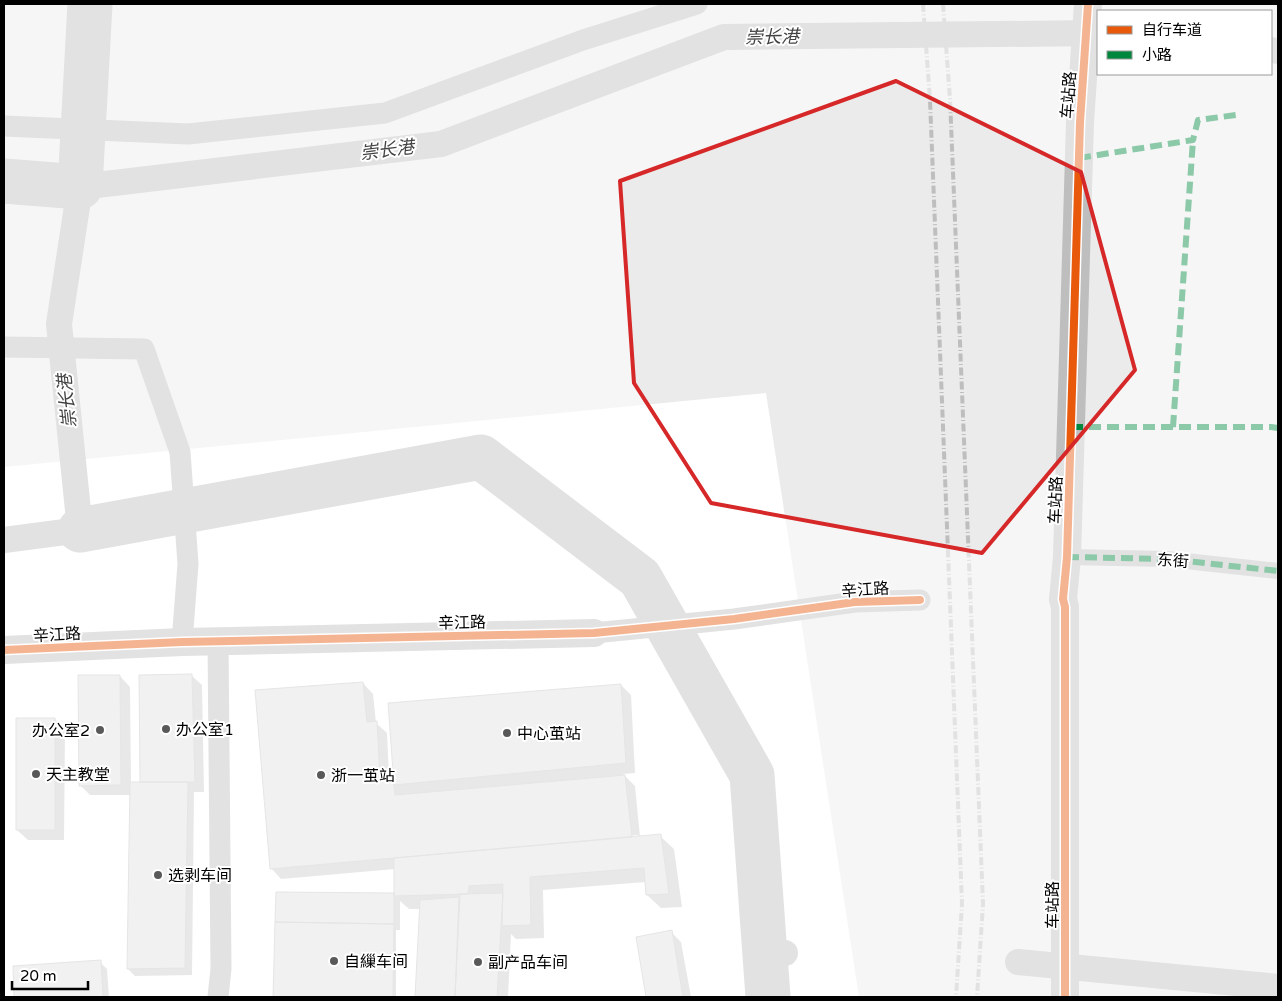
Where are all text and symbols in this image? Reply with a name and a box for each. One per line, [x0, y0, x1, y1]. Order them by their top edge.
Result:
legend [1097, 10, 1272, 75]
text: 自行车道 [1142, 21, 1202, 39]
water label: 崇长港 [745, 25, 802, 48]
text: 小路 [1142, 46, 1172, 64]
street label: 车站路 [1057, 70, 1081, 120]
water label: 崇长港 [359, 135, 418, 164]
water label: 崇长港 [53, 370, 81, 429]
street label: 车站路 [1045, 476, 1067, 524]
street label: 东街 [1156, 550, 1190, 572]
street label: 辛江路 [840, 578, 890, 602]
street label: 辛江路 [438, 613, 486, 633]
street label: 辛江路 [33, 624, 82, 646]
place label: 办公室1 [176, 720, 234, 740]
place label: 办公室2 [32, 721, 90, 741]
marker: 办公室1 [160, 723, 172, 735]
marker: 办公室2 [94, 724, 106, 736]
place label: 中心茧站 [517, 724, 581, 744]
marker: 中心茧站 [501, 727, 513, 739]
place label: 天主教堂 [46, 765, 110, 785]
place label: 浙一茧站 [331, 766, 395, 786]
marker: 天主教堂 [30, 768, 42, 780]
marker: 浙一茧站 [315, 769, 327, 781]
place label: 选剥车间 [168, 866, 232, 886]
marker: 选剥车间 [152, 869, 164, 881]
street label: 车站路 [1043, 881, 1063, 929]
place label: 自繅车间 [344, 952, 408, 972]
place label: 副产品车间 [488, 953, 568, 973]
marker: 自繅车间 [328, 955, 340, 967]
marker: 副产品车间 [472, 956, 484, 968]
scale bar [12, 958, 89, 990]
text: 20 m [20, 967, 57, 985]

